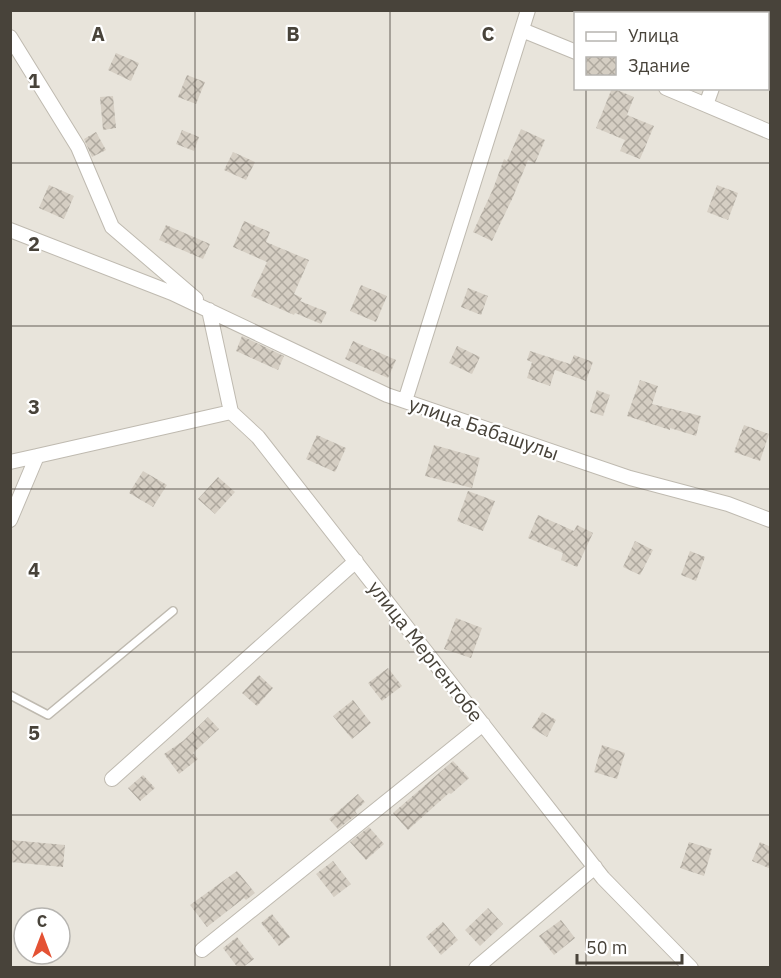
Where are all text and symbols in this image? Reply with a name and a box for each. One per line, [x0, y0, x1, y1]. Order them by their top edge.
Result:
legend [574, 12, 769, 90]
text: A [91, 20, 105, 47]
text: B [286, 20, 300, 47]
text: C [481, 20, 495, 47]
text: Улица [628, 24, 679, 47]
text: Здание [628, 54, 690, 77]
text: 1 [28, 67, 40, 94]
text: 2 [28, 230, 40, 257]
street label: улица Бабашулы [405, 390, 563, 466]
text: 3 [28, 393, 40, 420]
text: 4 [28, 556, 40, 583]
street label: улица Мергентобе [362, 575, 490, 727]
text: 5 [28, 719, 40, 746]
north arrow [12, 906, 72, 966]
text: С [37, 911, 47, 931]
scale bar [577, 927, 682, 965]
text: 50 m [586, 936, 628, 959]

